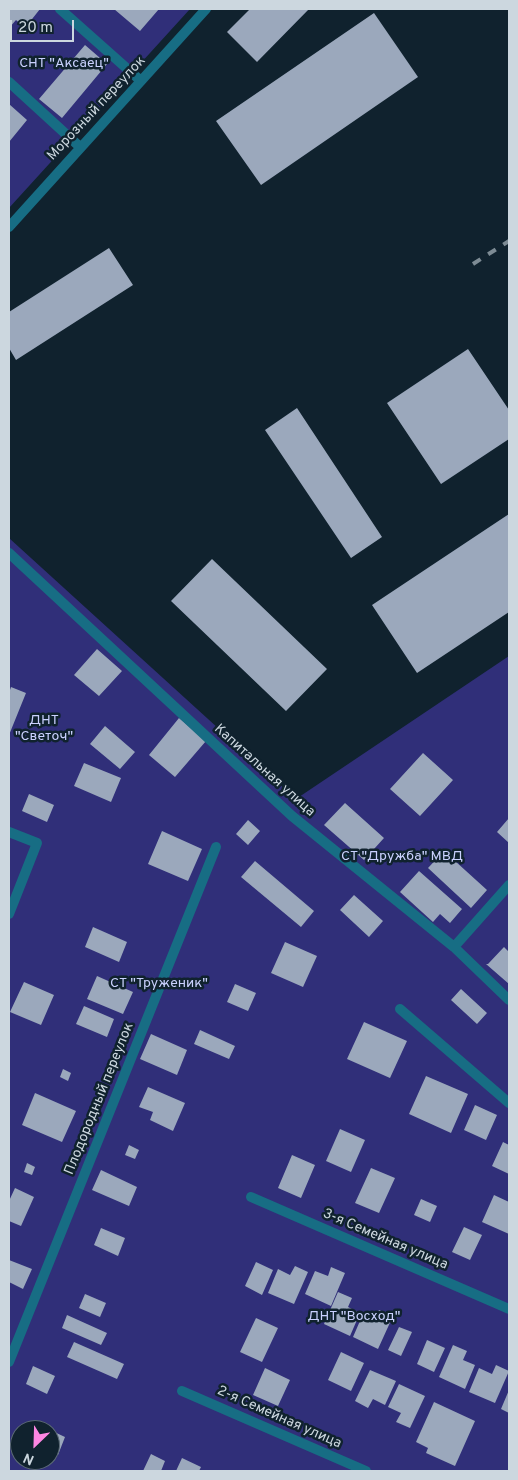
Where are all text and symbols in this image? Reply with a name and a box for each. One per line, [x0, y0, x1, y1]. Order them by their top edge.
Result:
scale bar [12, 10, 76, 42]
text: 20 m [18, 19, 53, 38]
street label: Морозный переулок [44, 53, 150, 165]
park label: СНТ "Аксаец" [19, 56, 109, 72]
park label: ДНТ "Светоч" [15, 713, 73, 746]
street label: Капитальная улица [210, 721, 318, 821]
park label: СТ "Дружба" МВД [341, 849, 463, 865]
park label: СТ "Труженик" [110, 976, 208, 992]
street label: Плодородный переулок [62, 1020, 138, 1178]
street label: 3-я Семейная улица [320, 1206, 450, 1274]
park label: ДНТ "Восход" [308, 1309, 400, 1325]
street label: 2-я Семейная улица [214, 1383, 344, 1453]
north arrow [10, 1420, 60, 1470]
text: N [21, 1448, 37, 1468]

